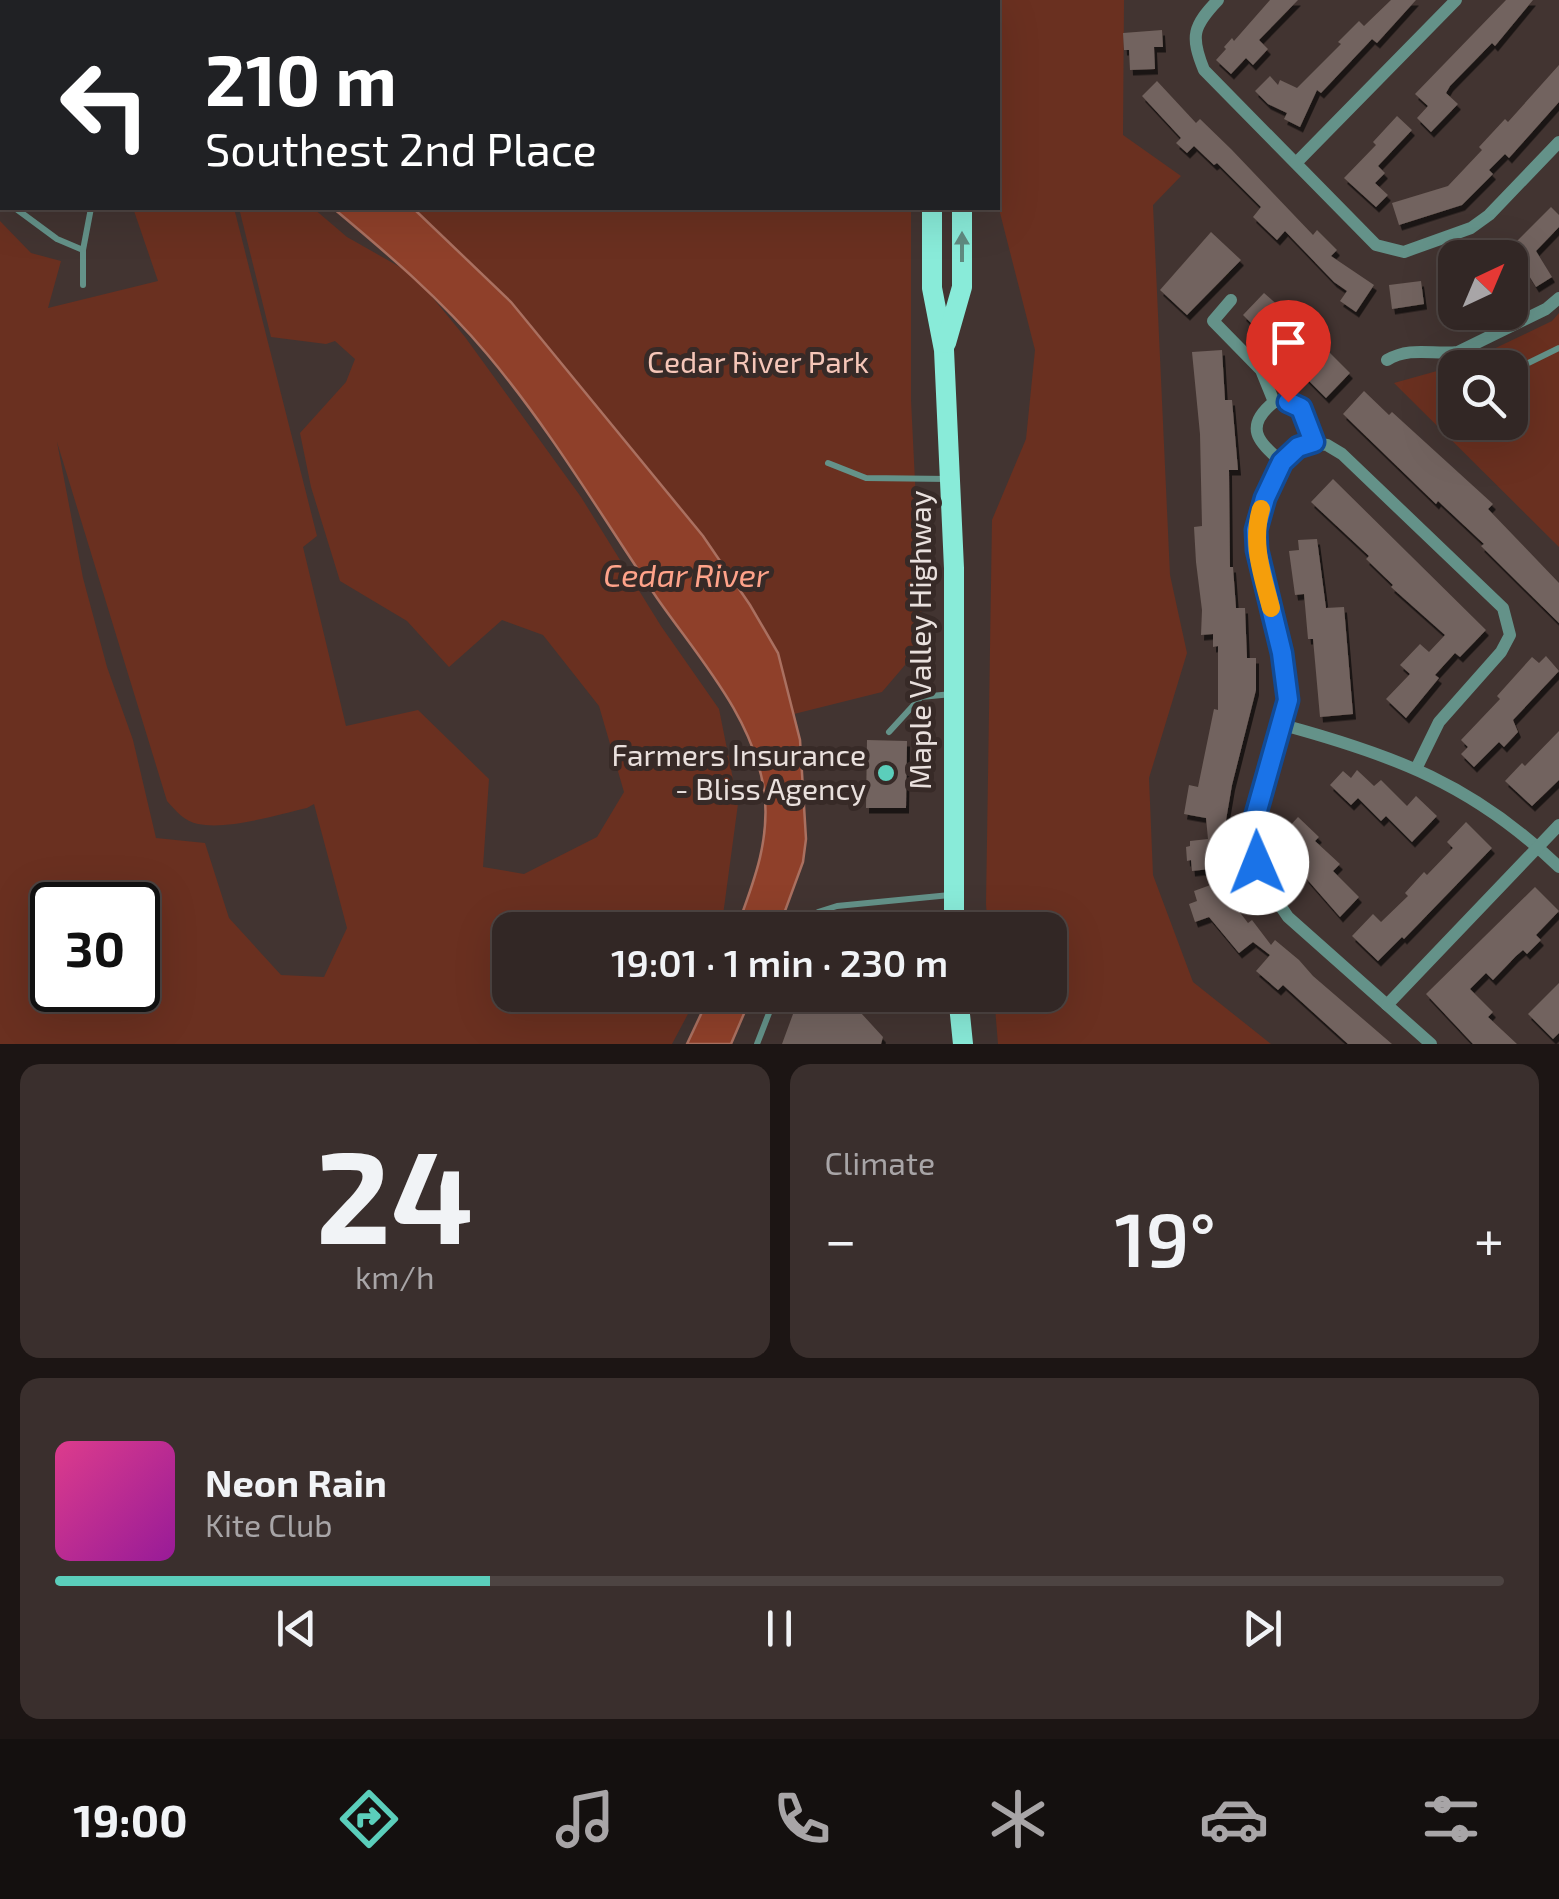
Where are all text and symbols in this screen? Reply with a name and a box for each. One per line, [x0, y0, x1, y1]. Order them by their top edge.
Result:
text: 210 m [205, 36, 397, 120]
icon: left [40, 40, 170, 170]
text: Southest 2nd Place [205, 121, 597, 175]
one-way arrow [954, 231, 970, 263]
north arrow [1438, 240, 1528, 330]
map controls [1438, 240, 1528, 440]
pin [1246, 300, 1331, 403]
icon: arrive [1261, 315, 1316, 370]
park label: Cedar River Park [647, 343, 869, 379]
button: search [1438, 350, 1528, 440]
street label: Maple Valley Highway [901, 490, 937, 790]
water label: Cedar River [603, 555, 770, 593]
place label: Farmers Insurance - Bliss Agency [612, 736, 866, 806]
marker: Farmers Insurance - Bliss Agency [875, 762, 897, 784]
position arrow [1205, 811, 1309, 915]
speed limit sign: 30 [30, 882, 160, 1012]
text: 19:01 · 1 min · 230 m [611, 939, 948, 985]
text: 24 [316, 1114, 474, 1270]
text: Climate [825, 1143, 935, 1181]
text: 19° [1114, 1192, 1216, 1282]
text: − [825, 1205, 857, 1271]
text: + [1474, 1205, 1504, 1271]
text: km/h [355, 1257, 434, 1295]
text: Neon Rain [205, 1459, 387, 1505]
text: Kite Club [205, 1505, 333, 1543]
icon: previous [269, 1601, 324, 1656]
icon: pause [752, 1601, 807, 1656]
icon: next [1235, 1601, 1290, 1656]
icon: directions [334, 1784, 404, 1854]
icon: music [550, 1784, 620, 1854]
icon: phone [767, 1784, 837, 1854]
icon: climate [983, 1784, 1053, 1854]
icon: car [1199, 1784, 1269, 1854]
icon: filters [1416, 1784, 1486, 1854]
text: 19:00 [73, 1792, 188, 1846]

